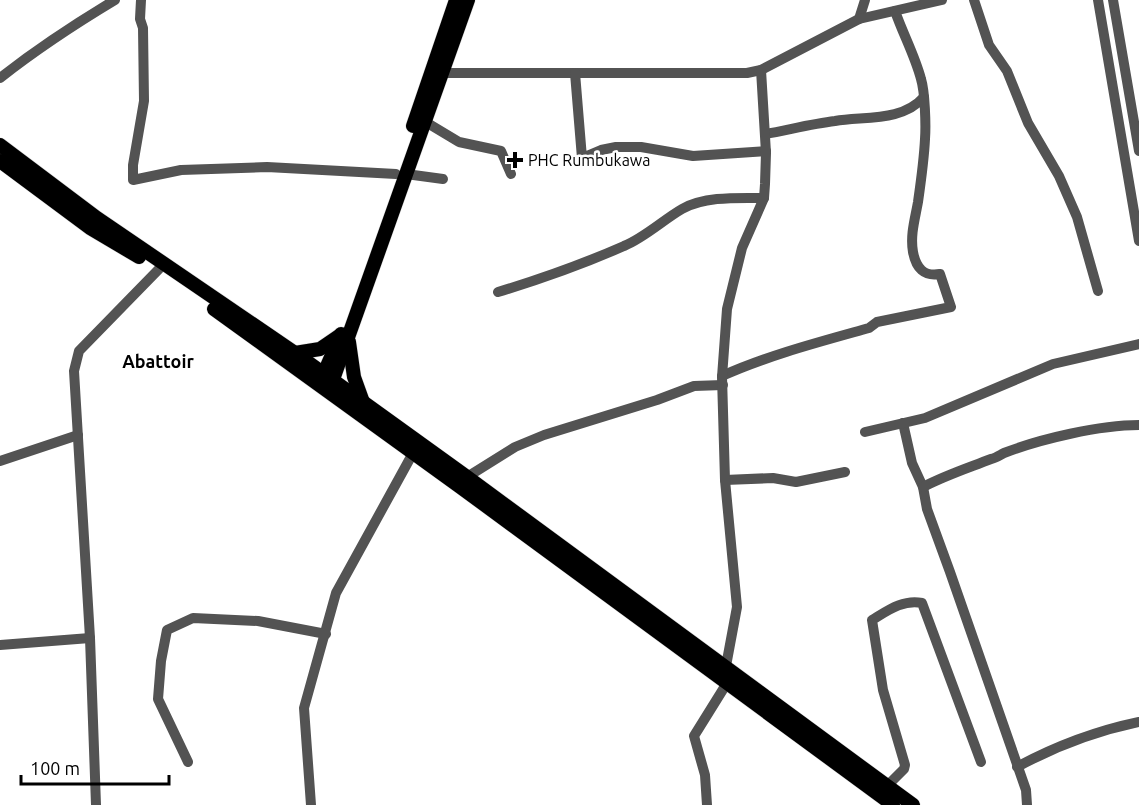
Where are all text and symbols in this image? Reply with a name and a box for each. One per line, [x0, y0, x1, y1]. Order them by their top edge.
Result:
marker: PHC Rumbukawa [506, 151, 524, 169]
place label: PHC Rumbukawa [528, 151, 651, 169]
district label: Abattoir [122, 351, 194, 371]
scale bar [21, 748, 170, 786]
text: 100 m [30, 758, 80, 778]

